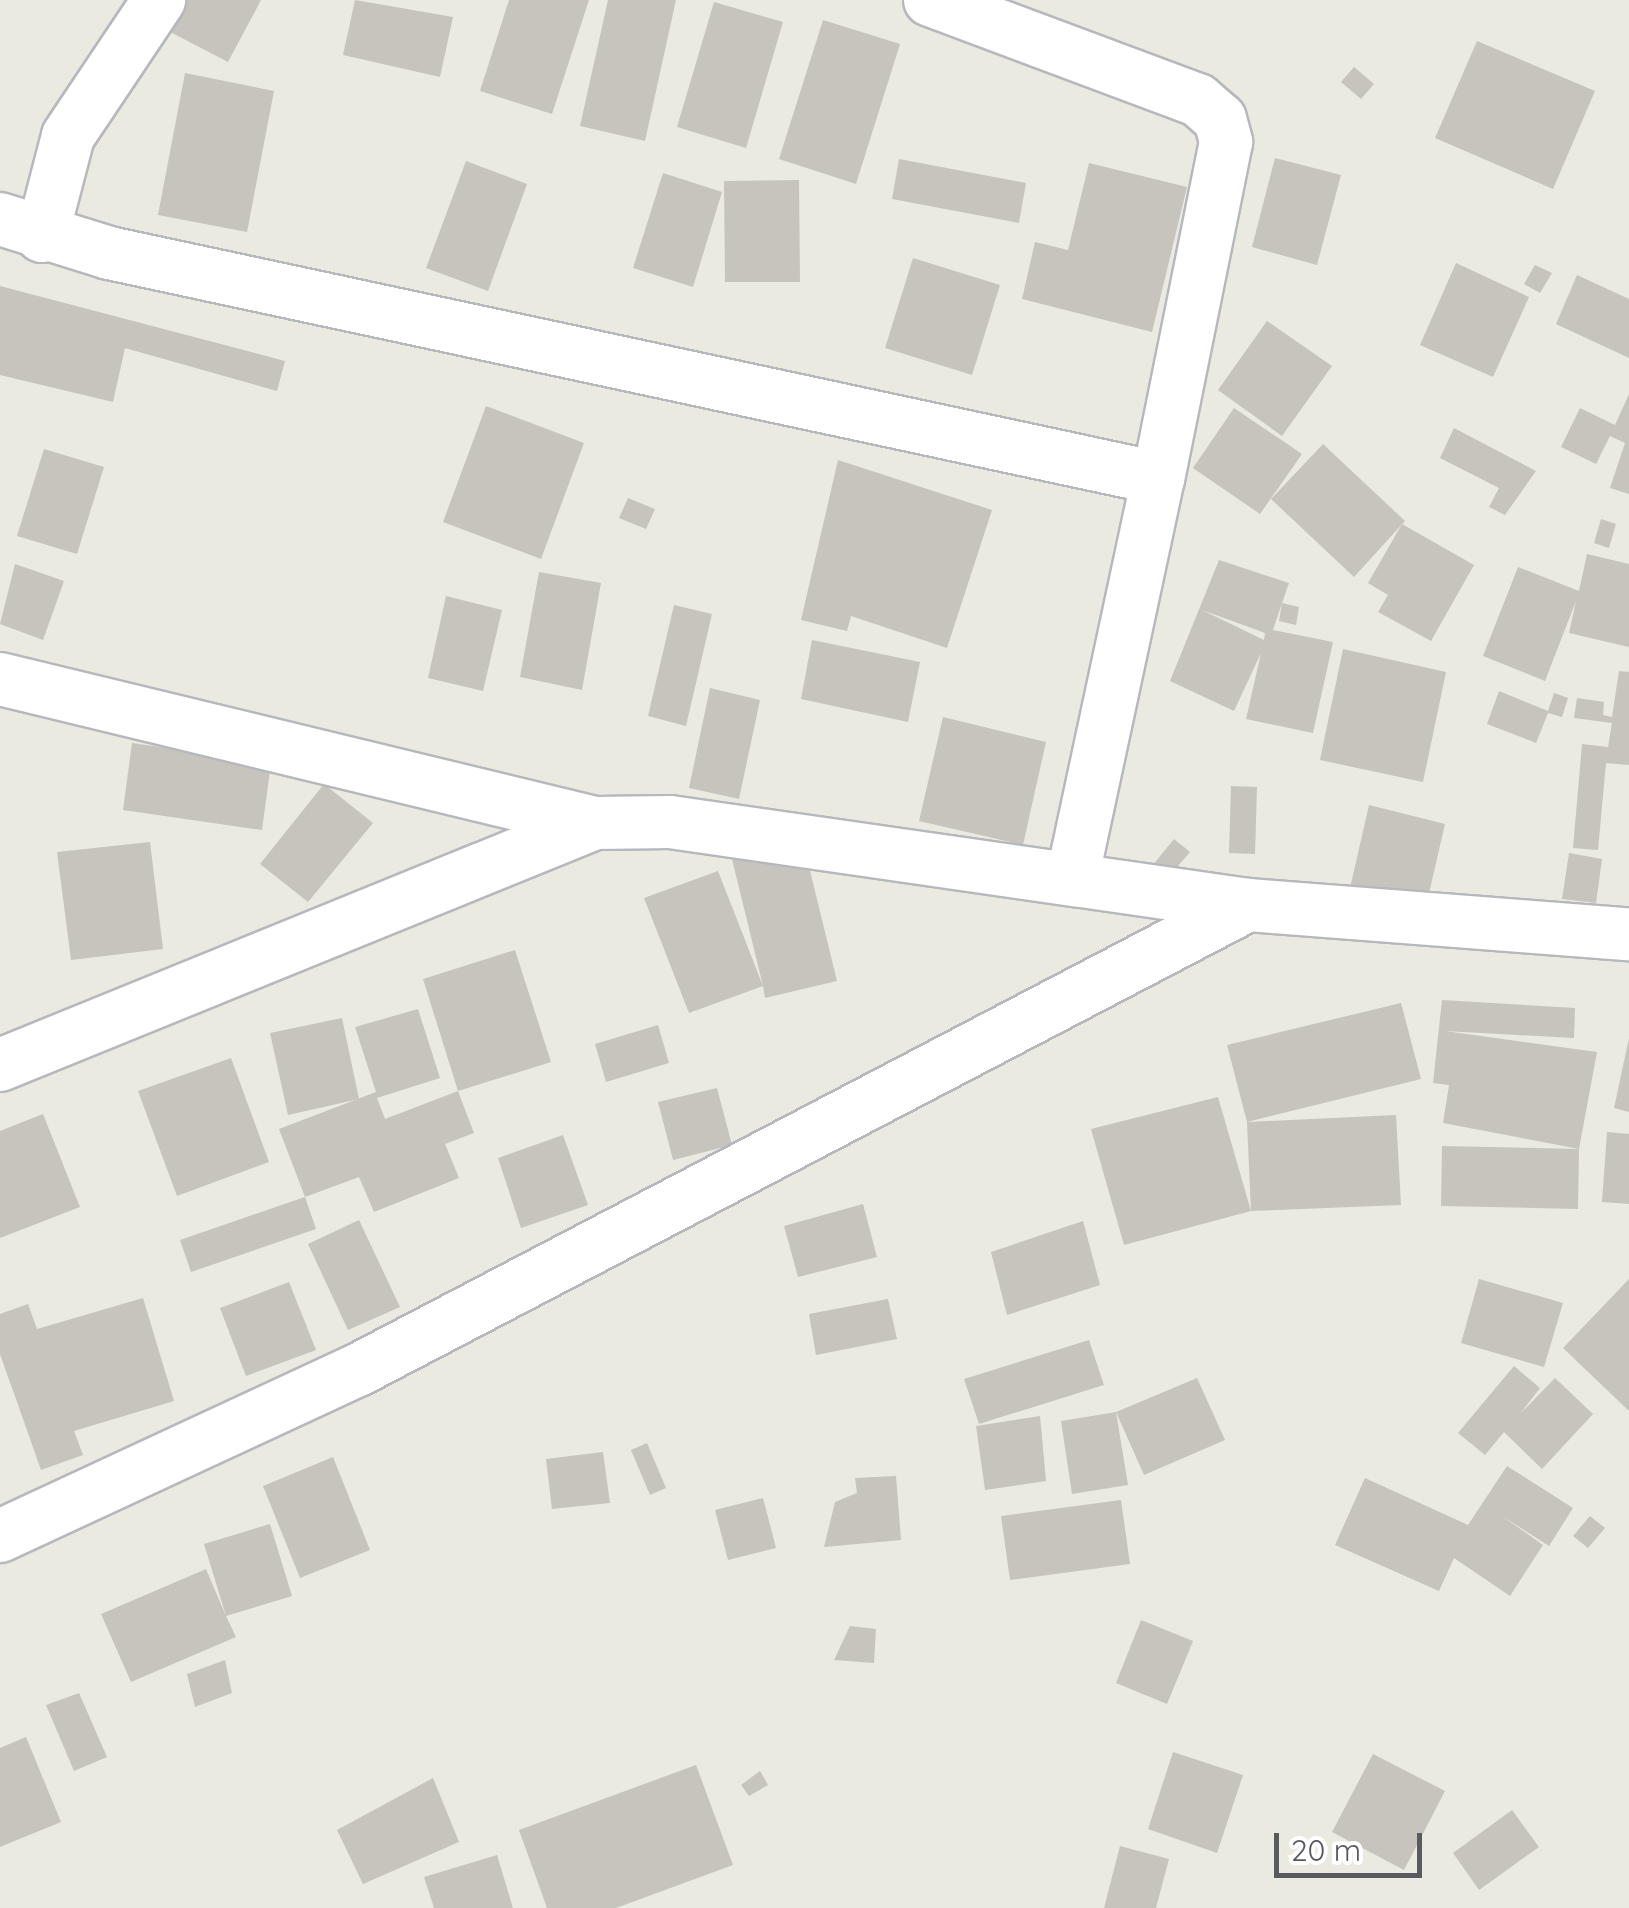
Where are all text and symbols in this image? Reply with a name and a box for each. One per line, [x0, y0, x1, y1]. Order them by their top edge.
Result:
scale bar [1279, 1813, 1426, 1875]
text: 20 m [1291, 1831, 1361, 1869]

